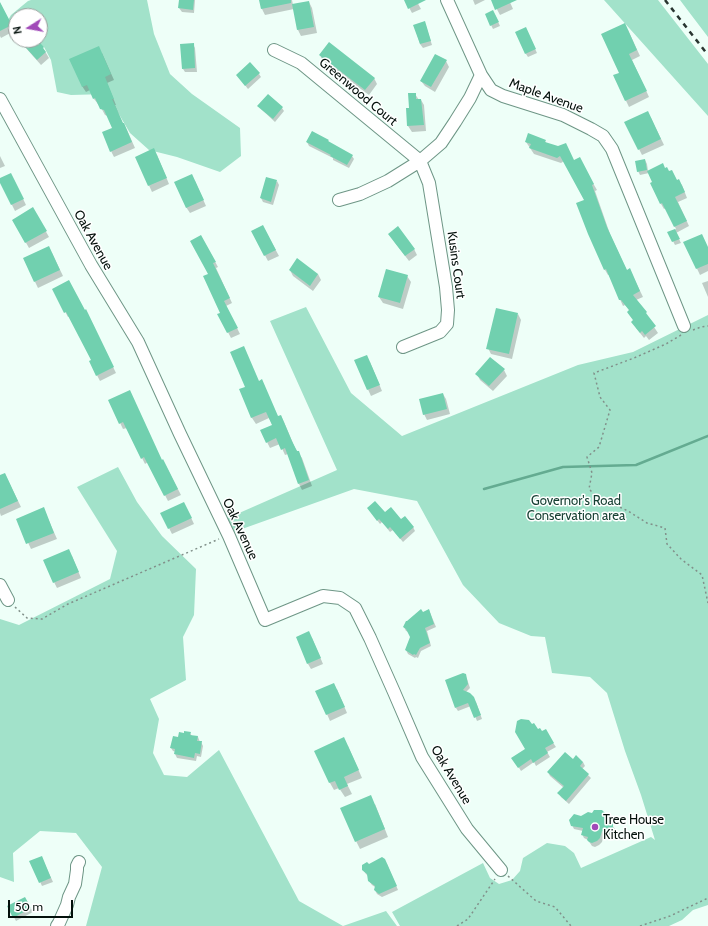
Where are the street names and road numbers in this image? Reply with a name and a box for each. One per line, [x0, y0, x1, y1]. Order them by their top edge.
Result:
street label: Greenwood Court [316, 55, 400, 129]
street label: Maple Avenue [507, 75, 585, 117]
street label: Oak Avenue [70, 207, 116, 273]
street label: Kusins Court [444, 230, 468, 300]
street label: Oak Avenue [219, 496, 261, 562]
street label: Oak Avenue [427, 743, 475, 807]

